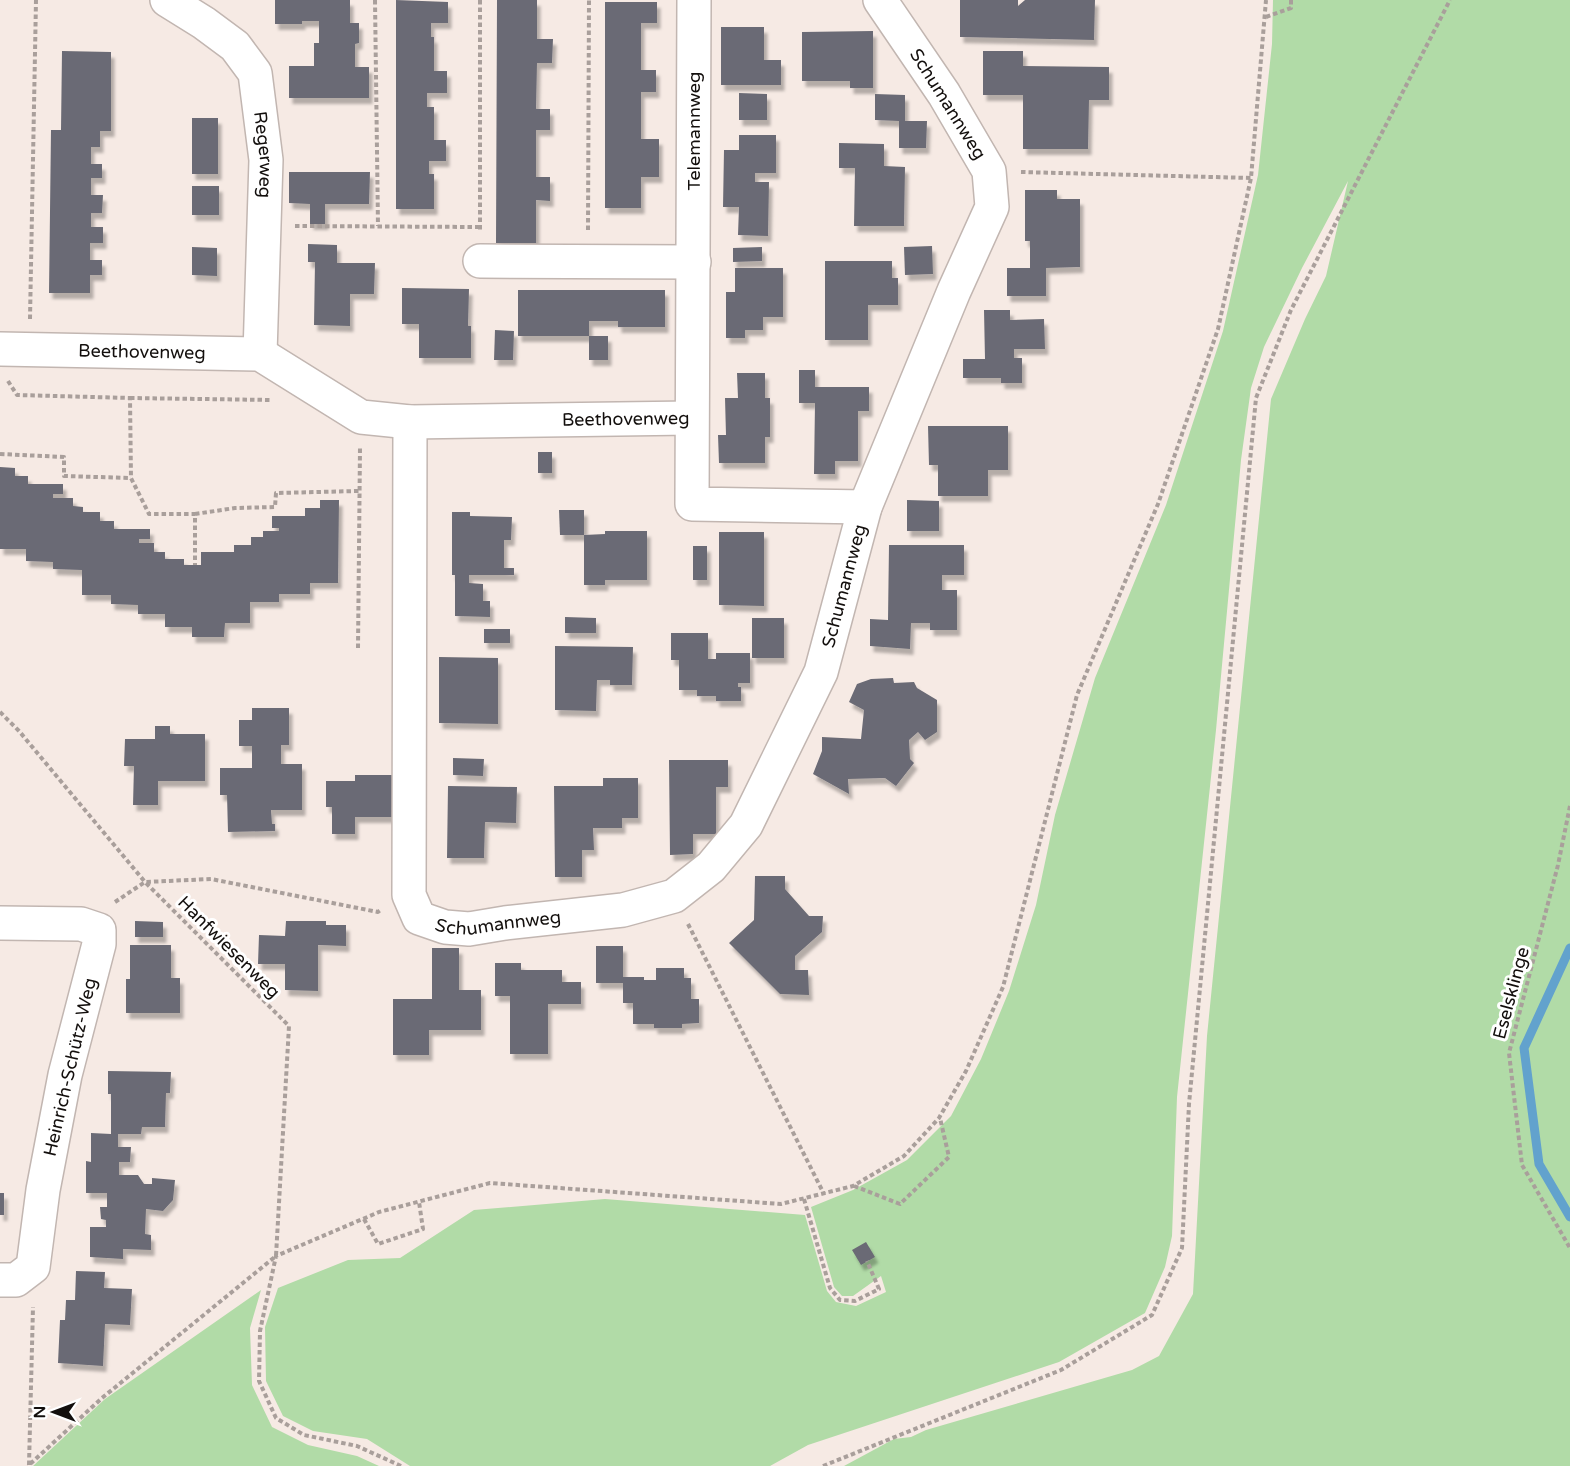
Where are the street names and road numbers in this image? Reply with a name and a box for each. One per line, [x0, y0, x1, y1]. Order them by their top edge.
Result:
street label: Schumannweg [905, 44, 991, 164]
street label: Telemannweg [683, 72, 705, 190]
street label: Regerweg [249, 110, 277, 198]
street label: Beethovenweg [78, 340, 206, 364]
street label: Beethovenweg [562, 407, 690, 431]
street label: Schumannweg [817, 522, 871, 650]
street label: Hanfwiesenweg [173, 891, 285, 1003]
street label: Schumannweg [432, 906, 562, 940]
street label: Eselsklinge [1488, 944, 1534, 1042]
street label: Heinrich-Schütz-Weg [39, 976, 101, 1158]

